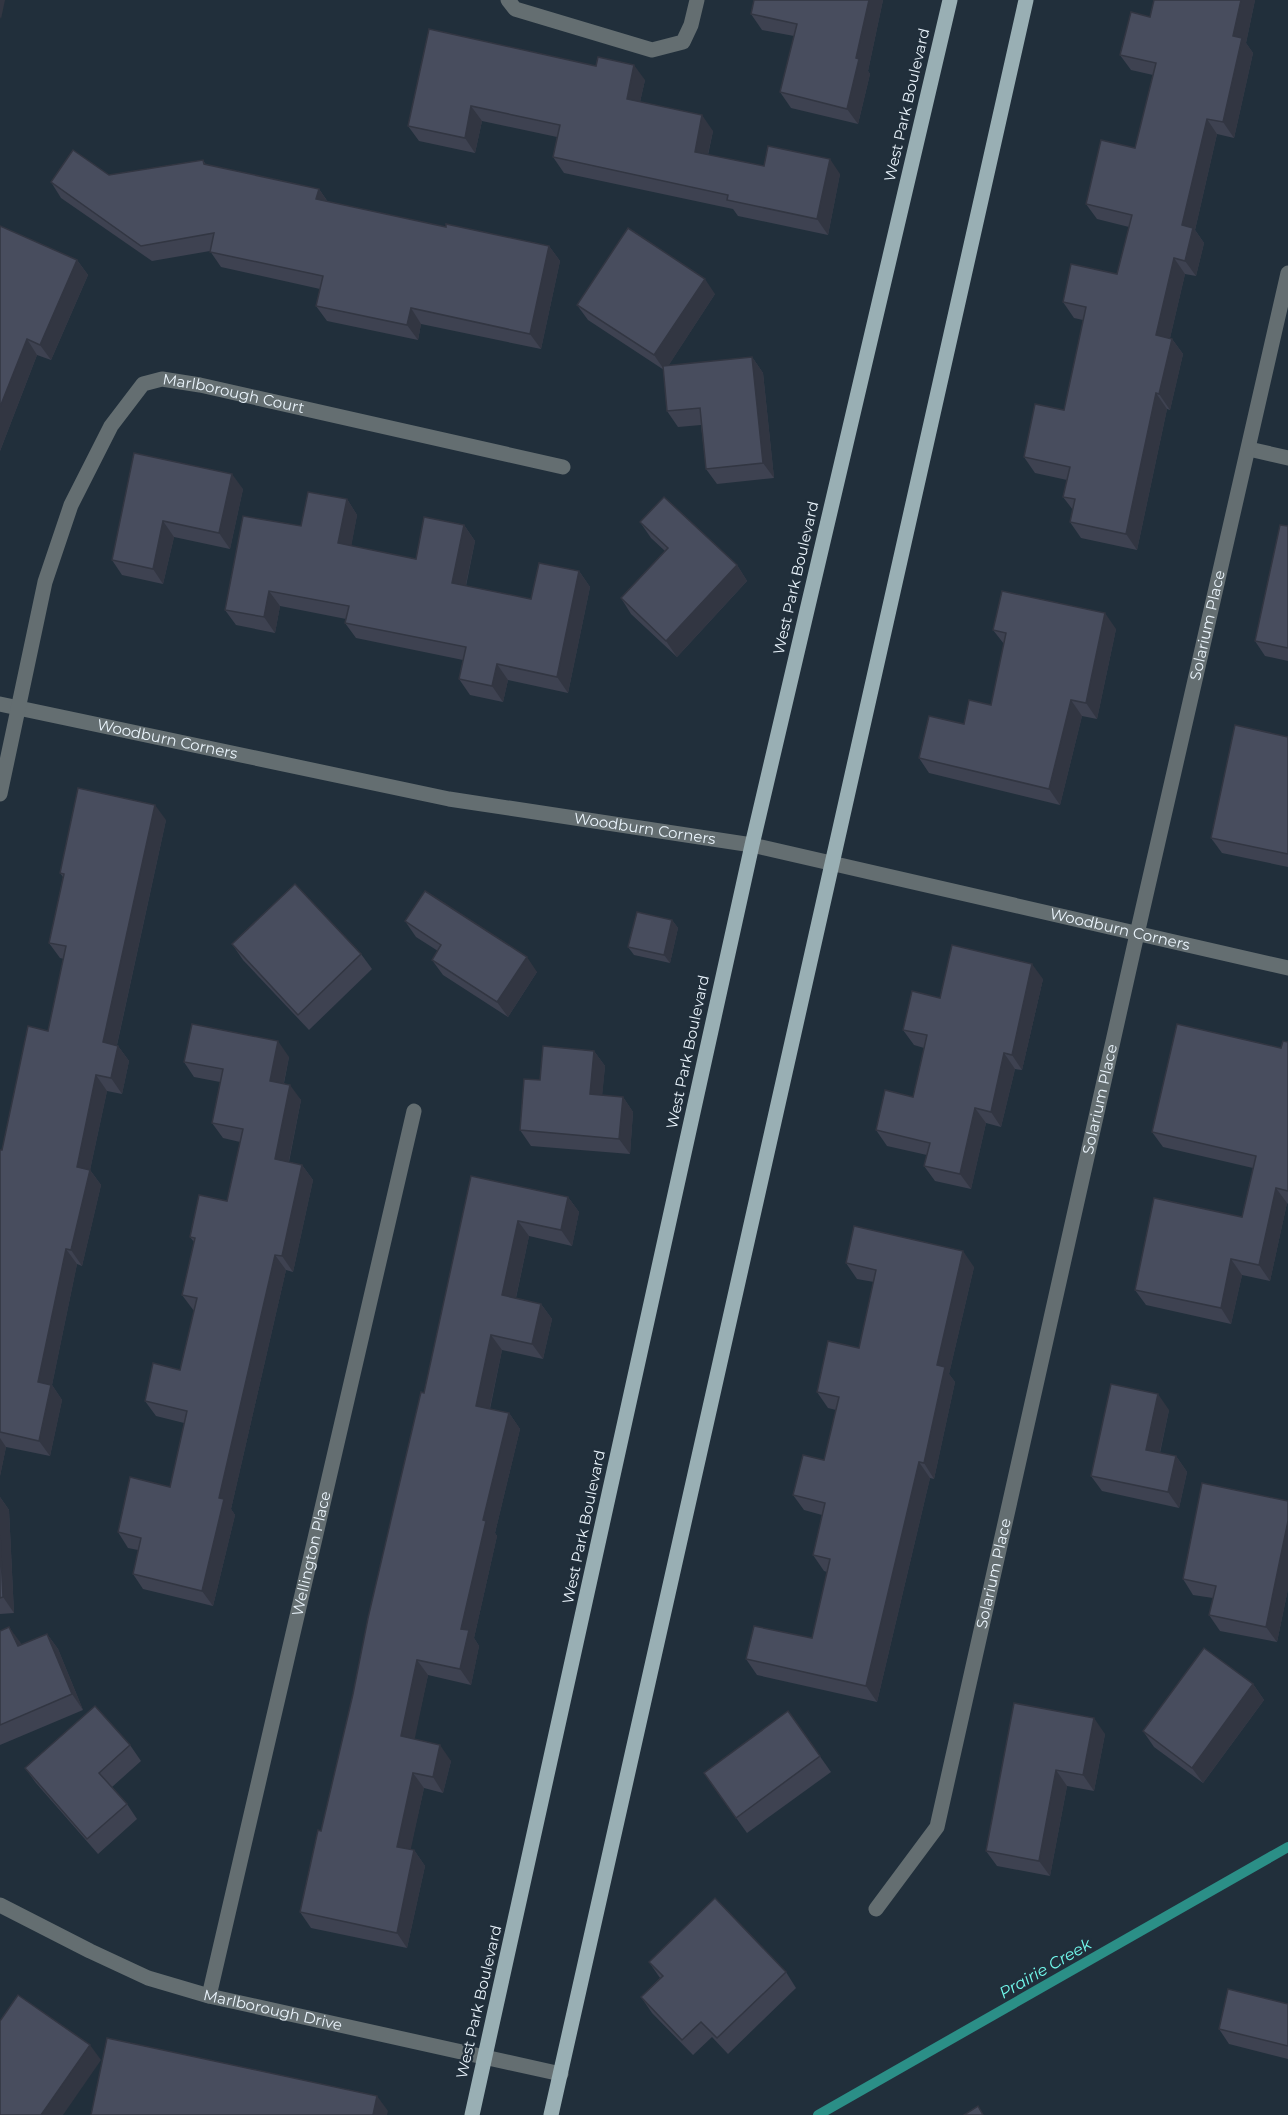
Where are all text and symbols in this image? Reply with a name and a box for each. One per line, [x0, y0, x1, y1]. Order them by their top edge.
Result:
street label: West Park Boulevard [880, 26, 933, 183]
street label: Marlborough Court [161, 369, 306, 417]
street label: West Park Boulevard [769, 499, 822, 656]
street label: Solarium Place [1185, 568, 1229, 682]
street label: Woodburn Corners [95, 715, 239, 763]
street label: Woodburn Corners [573, 808, 717, 848]
street label: Woodburn Corners [1048, 904, 1192, 954]
street label: West Park Boulevard [662, 973, 713, 1131]
street label: Solarium Place [1078, 1042, 1121, 1156]
street label: West Park Boulevard [558, 1448, 609, 1606]
street label: Wellington Place [287, 1489, 335, 1618]
street label: Solarium Place [972, 1516, 1015, 1630]
street label: West Park Boulevard [452, 1923, 505, 2080]
water label: Prairie Creek [996, 1934, 1096, 2003]
street label: Marlborough Drive [202, 1985, 344, 2034]

